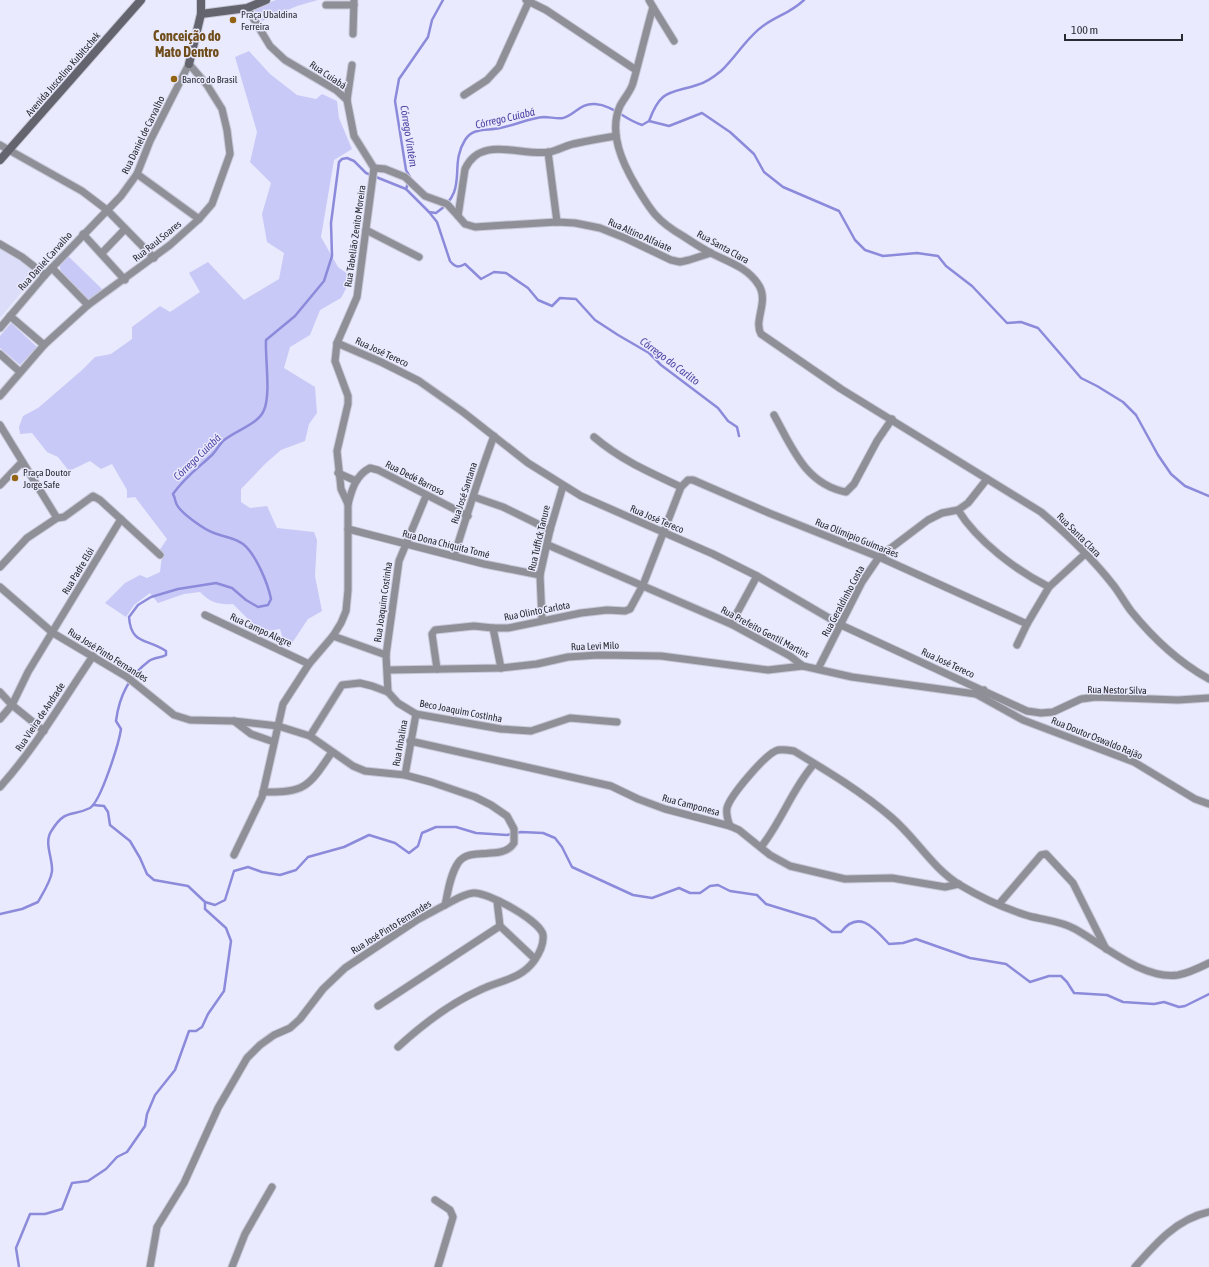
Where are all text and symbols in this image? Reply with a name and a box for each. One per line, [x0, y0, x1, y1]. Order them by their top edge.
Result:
place label: Praça Ubaldina Ferreira [241, 9, 298, 32]
marker: Praça Ubaldina Ferreira [228, 15, 238, 25]
scale bar [1065, 16, 1182, 42]
text: 100 m [1071, 23, 1098, 37]
district label: Conceição do Mato Dentro [153, 28, 221, 60]
street label: Avenida Juscelino Kubitschek [24, 29, 103, 118]
street label: Rua Cuiabá [308, 59, 349, 91]
marker: Banco do Brasil [169, 74, 179, 84]
place label: Banco do Brasil [182, 74, 238, 85]
street label: Rua Daniel de Carvalho [119, 94, 167, 176]
water label: Córrego Vintém [398, 104, 420, 168]
water label: Córrego Cuiabá [474, 105, 536, 131]
street label: Rua Tabelião Zenito Moreira [342, 184, 368, 288]
street label: Rua Altino Alfaiate [606, 216, 674, 254]
street label: Rua Raul Soares [131, 218, 184, 264]
street label: Rua Santa Clara [695, 228, 751, 266]
street label: Rua Daniel Carvalho [16, 229, 74, 292]
street label: Rua José Tereco [354, 335, 411, 369]
water label: Córrego do Carlito [638, 335, 702, 387]
water label: Córrego Cuiabá [171, 432, 223, 482]
street label: Rua Dedé Barroso [384, 458, 447, 498]
street label: Rua José Santana [449, 461, 479, 525]
place label: Praça Doutor Jorge Safe [23, 467, 72, 490]
marker: Praça Doutor Jorge Safe [10, 473, 20, 483]
street label: Rua José Tereco [628, 503, 686, 535]
street label: Rua Tuffick Tanure [526, 504, 552, 572]
street label: Rua Santa Clara [1055, 511, 1104, 560]
street label: Rua Olímipio Guimarães [814, 516, 901, 560]
street label: Rua Dona Chiquita Tomé [401, 528, 491, 560]
street label: Rua Padre Elói [60, 546, 96, 596]
street label: Rua Joaquim Costinha [372, 561, 394, 643]
street label: Rua Geraldinho Costa [820, 563, 866, 638]
street label: Rua Olinto Carlota [503, 599, 571, 623]
street label: Rua Prefeito Gentil Martins [719, 604, 811, 660]
street label: Rua Campo Alegre [228, 611, 294, 649]
street label: Rua José Pinto Fernandes [66, 626, 150, 684]
street label: Rua Levi Milo [571, 640, 620, 652]
street label: Rua José Tereco [920, 646, 977, 680]
street label: Rua Vieira de Andrade [13, 680, 67, 753]
street label: Rua Nestor Silva [1087, 684, 1147, 696]
street label: Beco Joaquim Costinha [419, 698, 504, 725]
street label: Rua Doutor Oswaldo Rajão [1050, 715, 1144, 761]
street label: Rua Inhalina [390, 718, 410, 767]
street label: Rua Camponesa [661, 792, 721, 818]
street label: Rua José Pinto Fernandes [349, 898, 433, 956]

